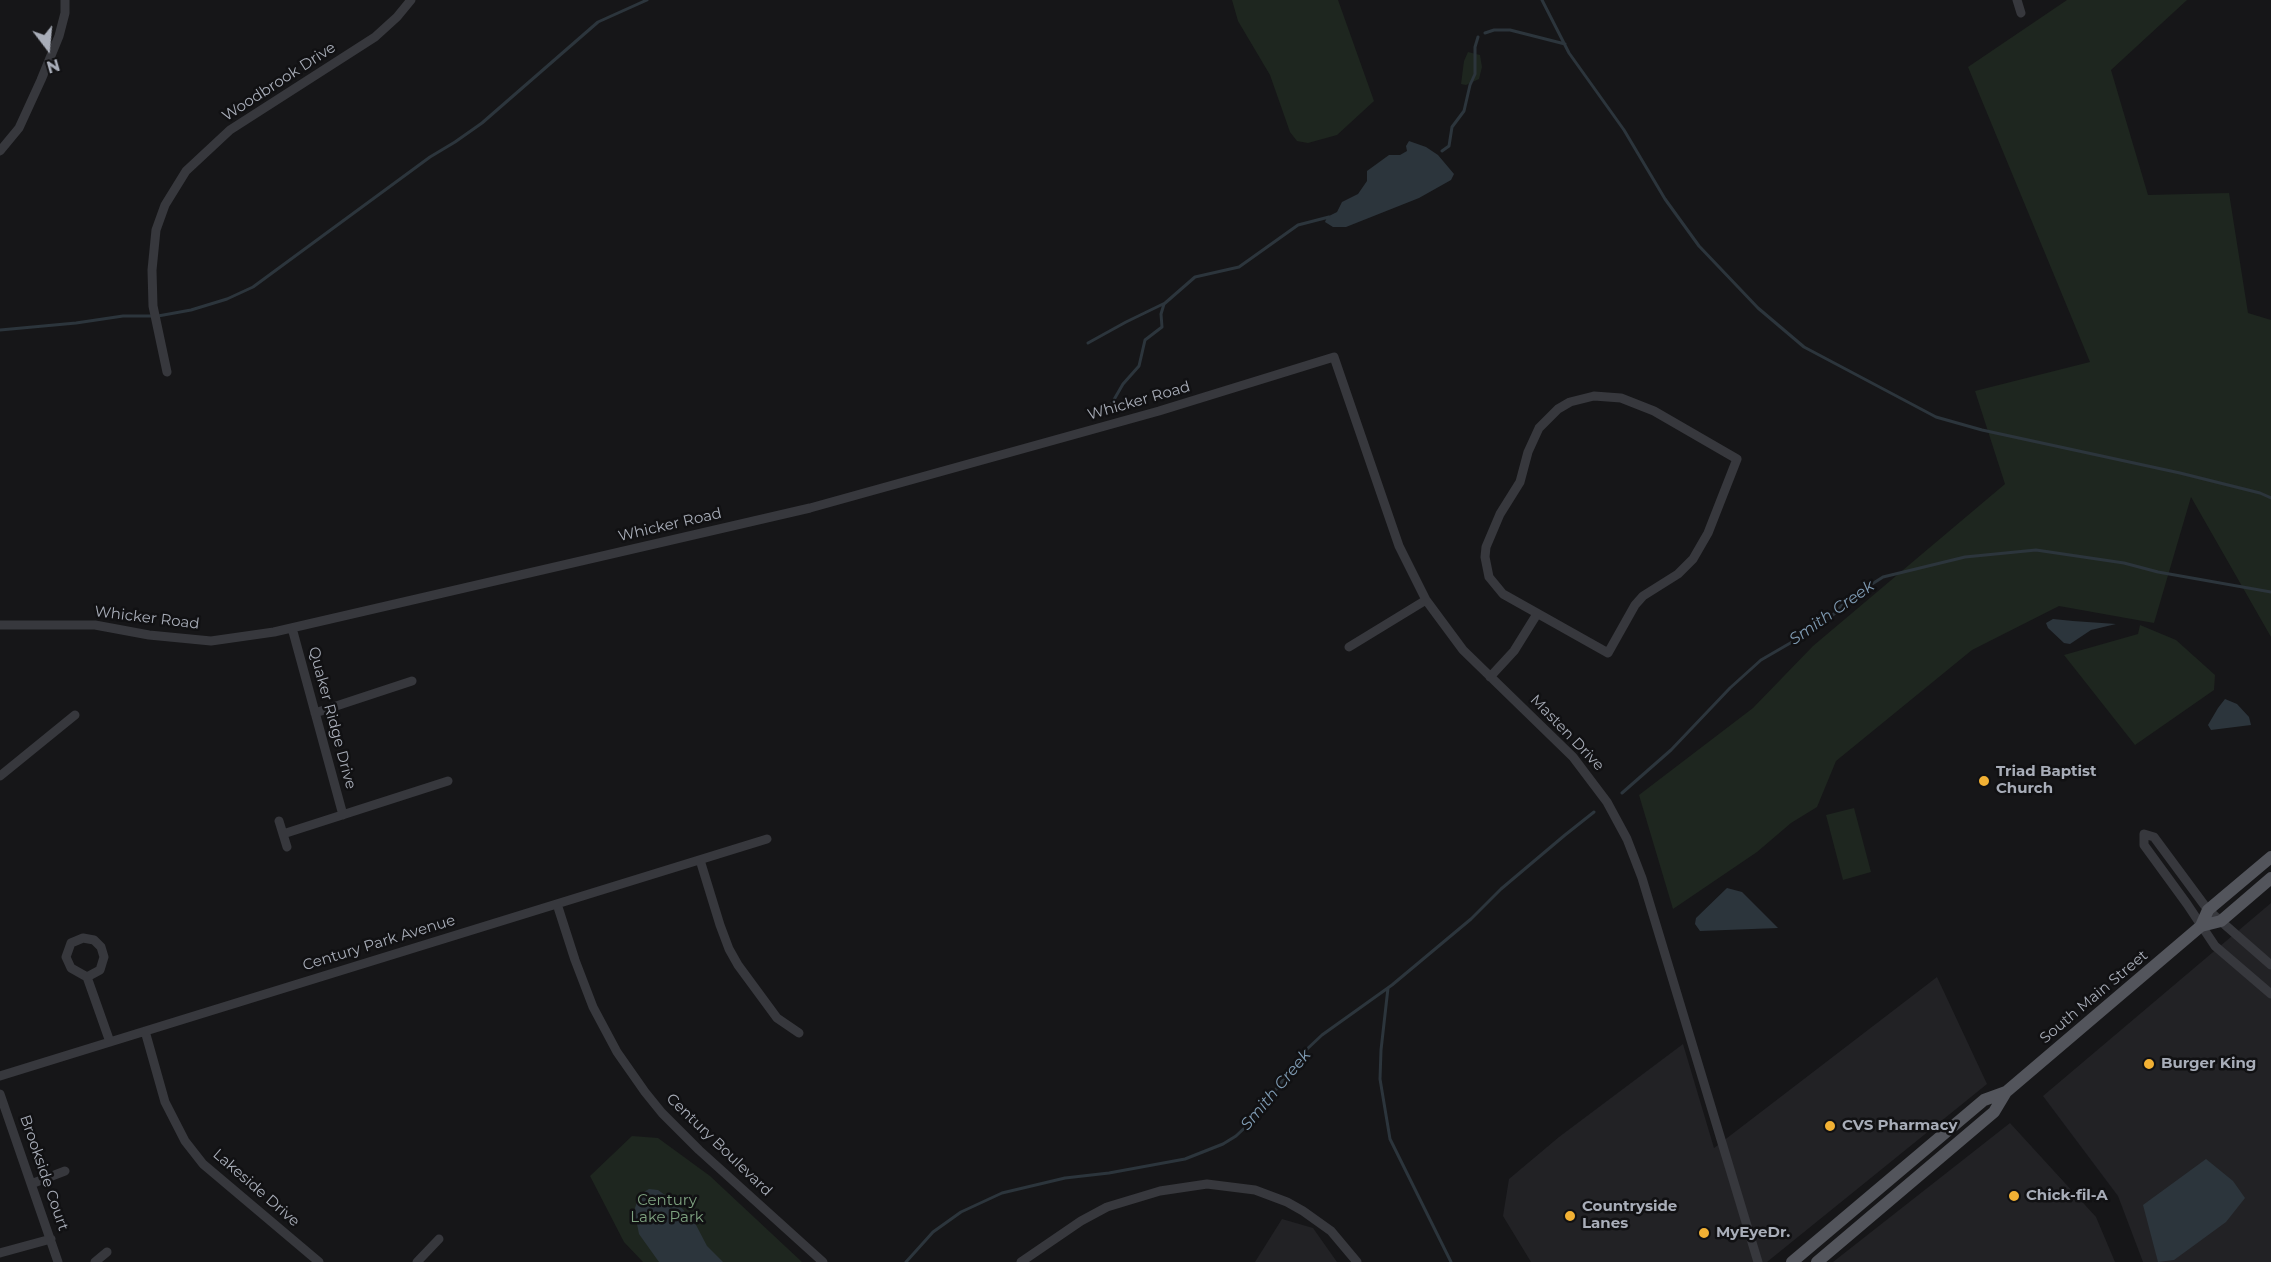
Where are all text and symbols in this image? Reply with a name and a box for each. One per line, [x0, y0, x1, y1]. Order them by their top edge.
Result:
north arrow [18, 18, 78, 78]
street label: Woodbrook Drive [219, 39, 339, 125]
text: N [44, 55, 62, 77]
street label: Whicker Road [1086, 378, 1192, 424]
street label: Whicker Road [616, 504, 724, 546]
water label: Smith Creek [1786, 577, 1878, 649]
street label: Whicker Road [93, 603, 201, 633]
street label: Quaker Ridge Drive [304, 645, 360, 791]
street label: Masten Drive [1526, 691, 1608, 775]
place label: Triad Baptist Church [1996, 763, 2097, 798]
marker: Triad Baptist Church [1977, 774, 1991, 788]
street label: Century Park Avenue [301, 911, 457, 975]
street label: South Main Street [2036, 947, 2152, 1047]
water label: Smith Creek [1237, 1046, 1315, 1134]
place label: Burger King [2161, 1055, 2256, 1073]
marker: Burger King [2142, 1057, 2156, 1071]
street label: Century Boulevard [662, 1090, 776, 1200]
street label: Brookside Court [16, 1113, 72, 1233]
place label: CVS Pharmacy [1842, 1117, 1957, 1135]
marker: CVS Pharmacy [1823, 1119, 1837, 1133]
street label: Lakeside Drive [209, 1145, 303, 1231]
place label: Chick-fil-A [2026, 1187, 2108, 1205]
marker: Chick-fil-A [2007, 1189, 2021, 1203]
park label: Century Lake Park [630, 1192, 704, 1227]
place label: Countryside Lanes [1582, 1198, 1677, 1233]
marker: Countryside Lanes [1563, 1209, 1577, 1223]
place label: MyEyeDr. [1716, 1224, 1790, 1242]
marker: MyEyeDr. [1697, 1226, 1711, 1240]

